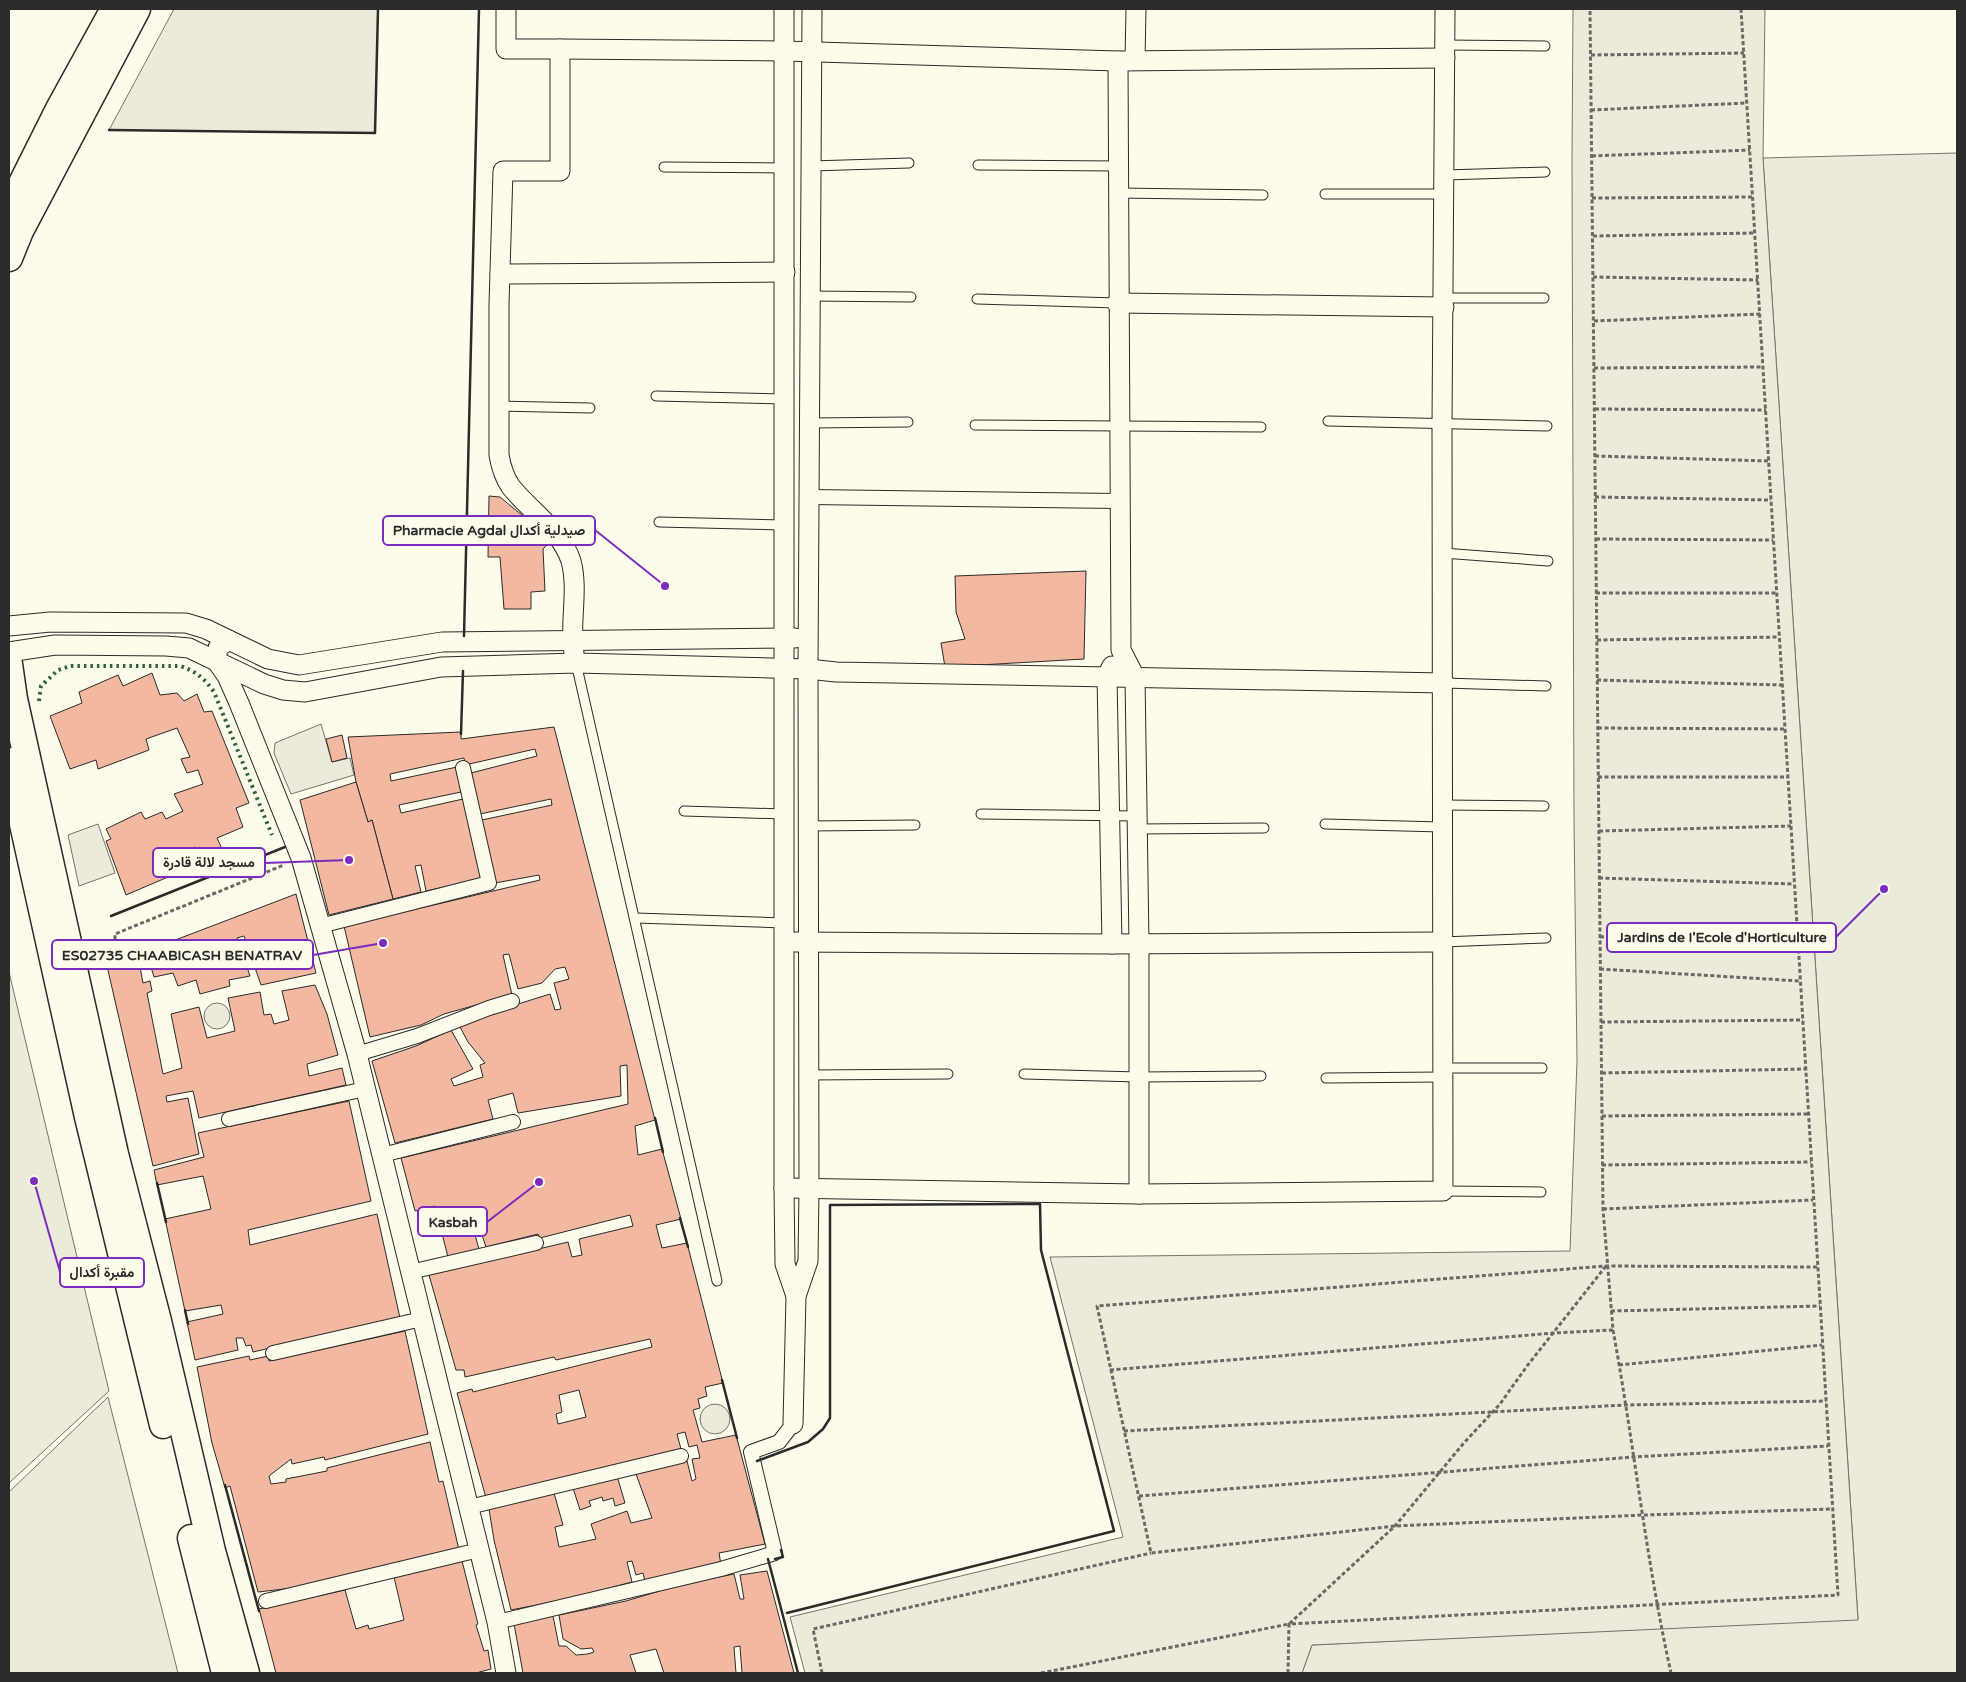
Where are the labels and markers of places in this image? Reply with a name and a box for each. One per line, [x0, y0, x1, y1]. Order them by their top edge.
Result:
callout: Pharmacie Agdal صيدلية أكدال [383, 516, 595, 545]
callout: مسجد لالة قادرة [153, 848, 265, 877]
callout: Jardins de I'Ecole d'Horticulture [1607, 923, 1836, 952]
callout: ES02735 CHAABICASH BENATRAV [52, 940, 313, 969]
callout: Kasbah [418, 1207, 487, 1236]
callout: مقبرة أكدال [60, 1258, 144, 1287]

